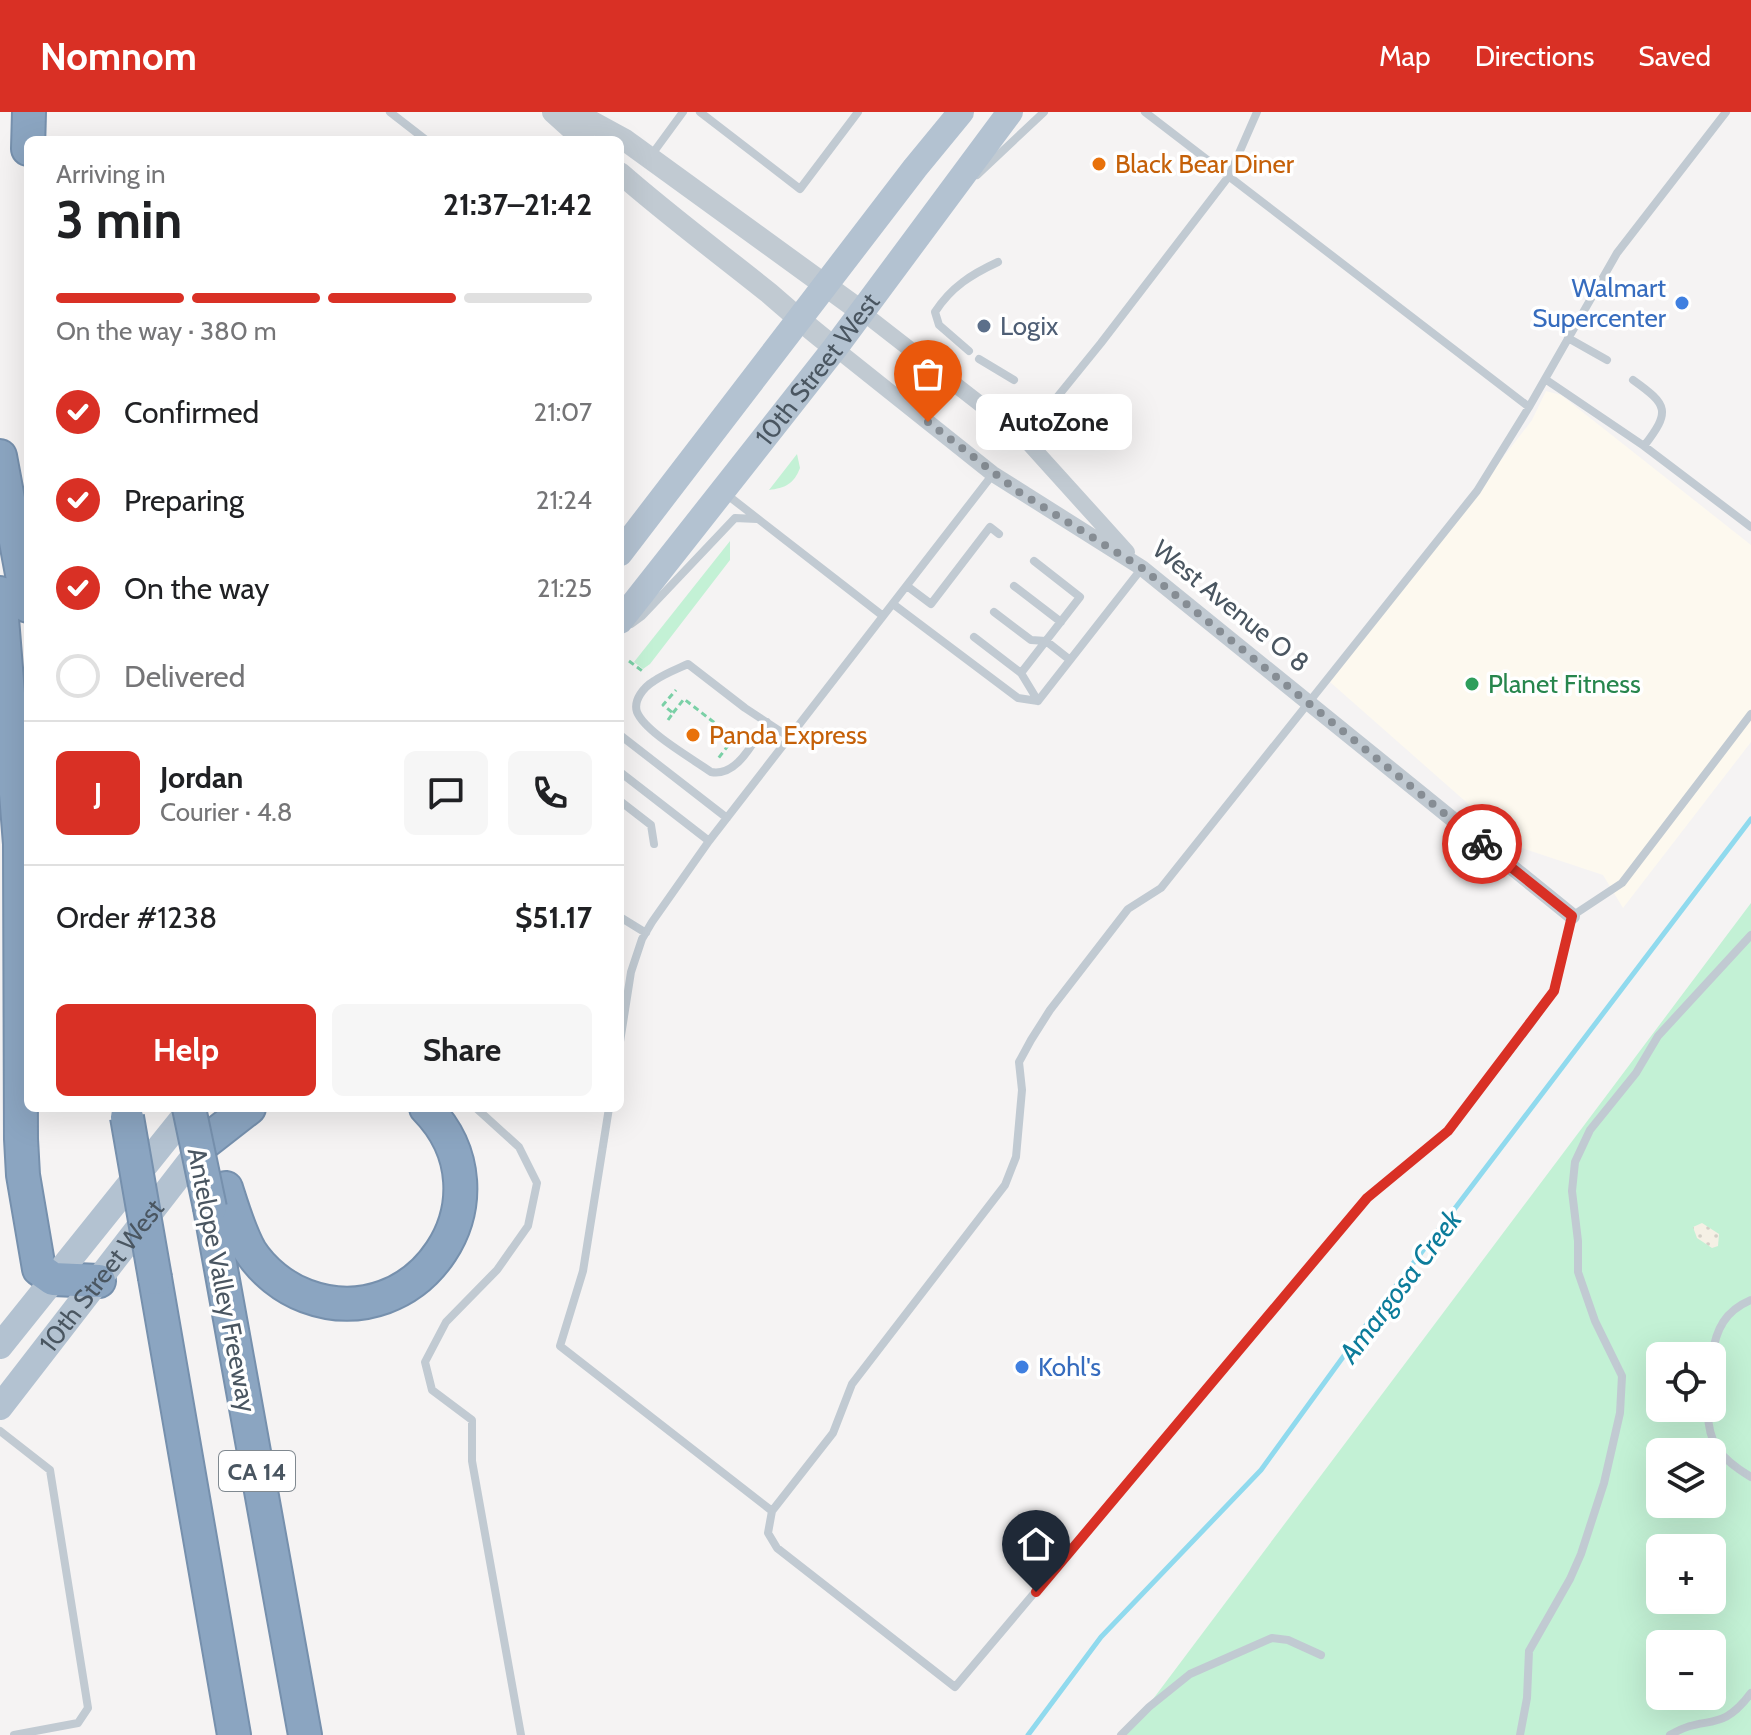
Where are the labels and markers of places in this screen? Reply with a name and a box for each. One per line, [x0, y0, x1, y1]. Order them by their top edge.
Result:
place label: Black Bear Diner [1115, 148, 1295, 180]
marker: Black Bear Diner [1090, 155, 1108, 173]
place label: Walmart Supercenter [1532, 272, 1667, 334]
marker: Walmart Supercenter [1673, 294, 1691, 312]
place label: Logix [1000, 310, 1059, 342]
marker: Logix [975, 317, 993, 335]
pin [894, 340, 962, 422]
callout: AutoZone [976, 394, 1132, 450]
place label: Planet Fitness [1488, 668, 1641, 700]
marker: Planet Fitness [1463, 675, 1481, 693]
place label: Panda Express [709, 719, 867, 751]
marker: Panda Express [684, 726, 702, 744]
place label: Kohl's [1038, 1351, 1101, 1383]
marker: Kohl's [1013, 1358, 1031, 1376]
pin [1002, 1510, 1070, 1592]

